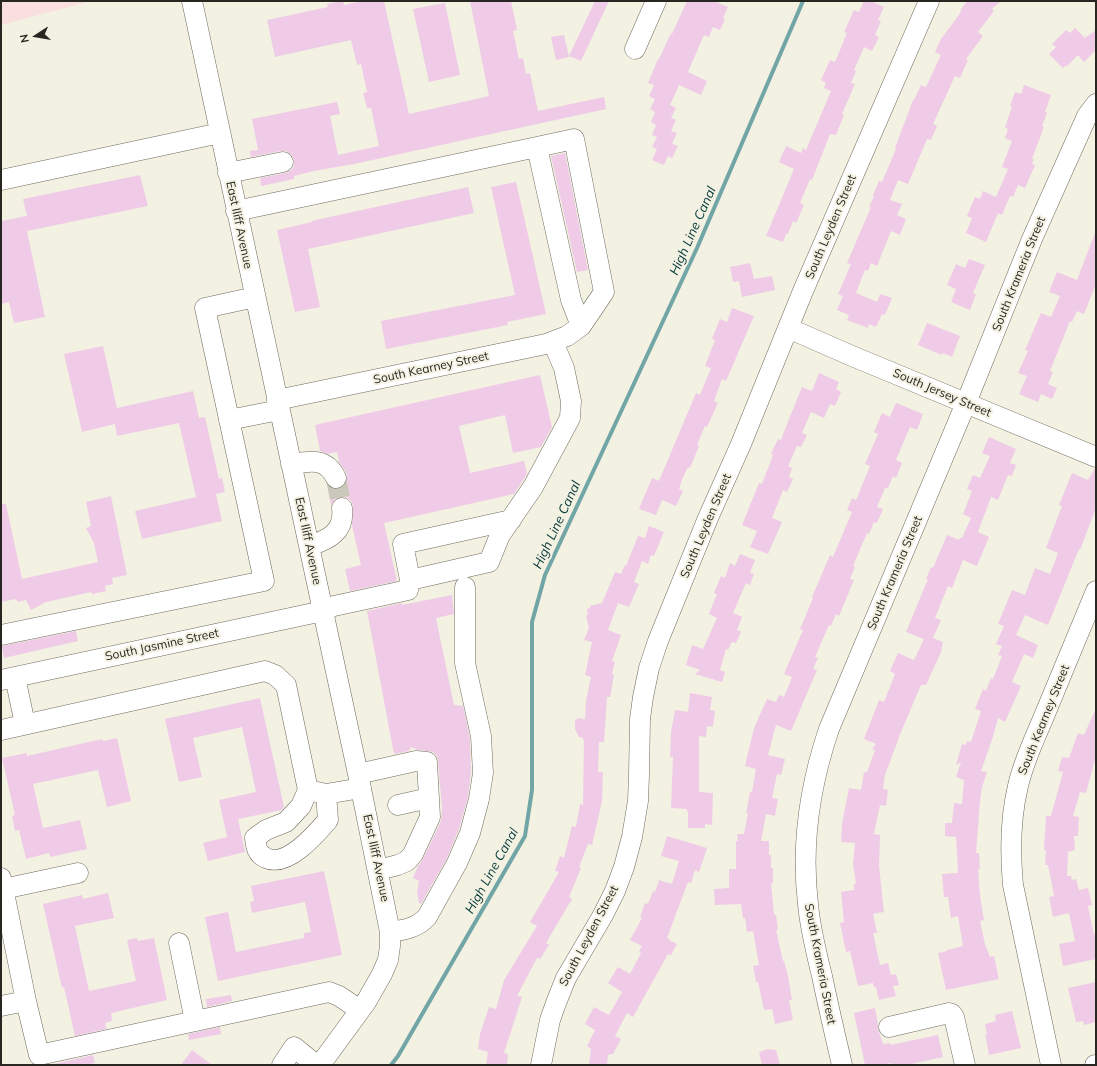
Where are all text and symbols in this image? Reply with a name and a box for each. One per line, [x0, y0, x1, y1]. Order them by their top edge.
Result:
north arrow [16, 16, 56, 56]
text: N [17, 33, 32, 44]
street label: South Leyden Street [803, 173, 859, 281]
street label: East Iliff Avenue [223, 180, 255, 270]
water label: High Line Canal [667, 184, 719, 278]
street label: South Krameria Street [989, 215, 1049, 333]
street label: South Kearney Street [372, 349, 490, 387]
street label: South Jersey Street [891, 366, 993, 420]
street label: South Leyden Street [678, 472, 734, 580]
water label: High Line Canal [530, 479, 584, 571]
street label: East Iliff Avenue [292, 496, 324, 586]
street label: South Krameria Street [864, 514, 926, 632]
street label: South Jasmine Street [104, 626, 220, 664]
street label: South Kearney Street [1015, 663, 1073, 777]
street label: East Iliff Avenue [360, 813, 392, 903]
water label: High Line Canal [462, 826, 522, 916]
street label: South Leyden Street [556, 883, 622, 989]
street label: South Krameria Street [801, 902, 839, 1026]

